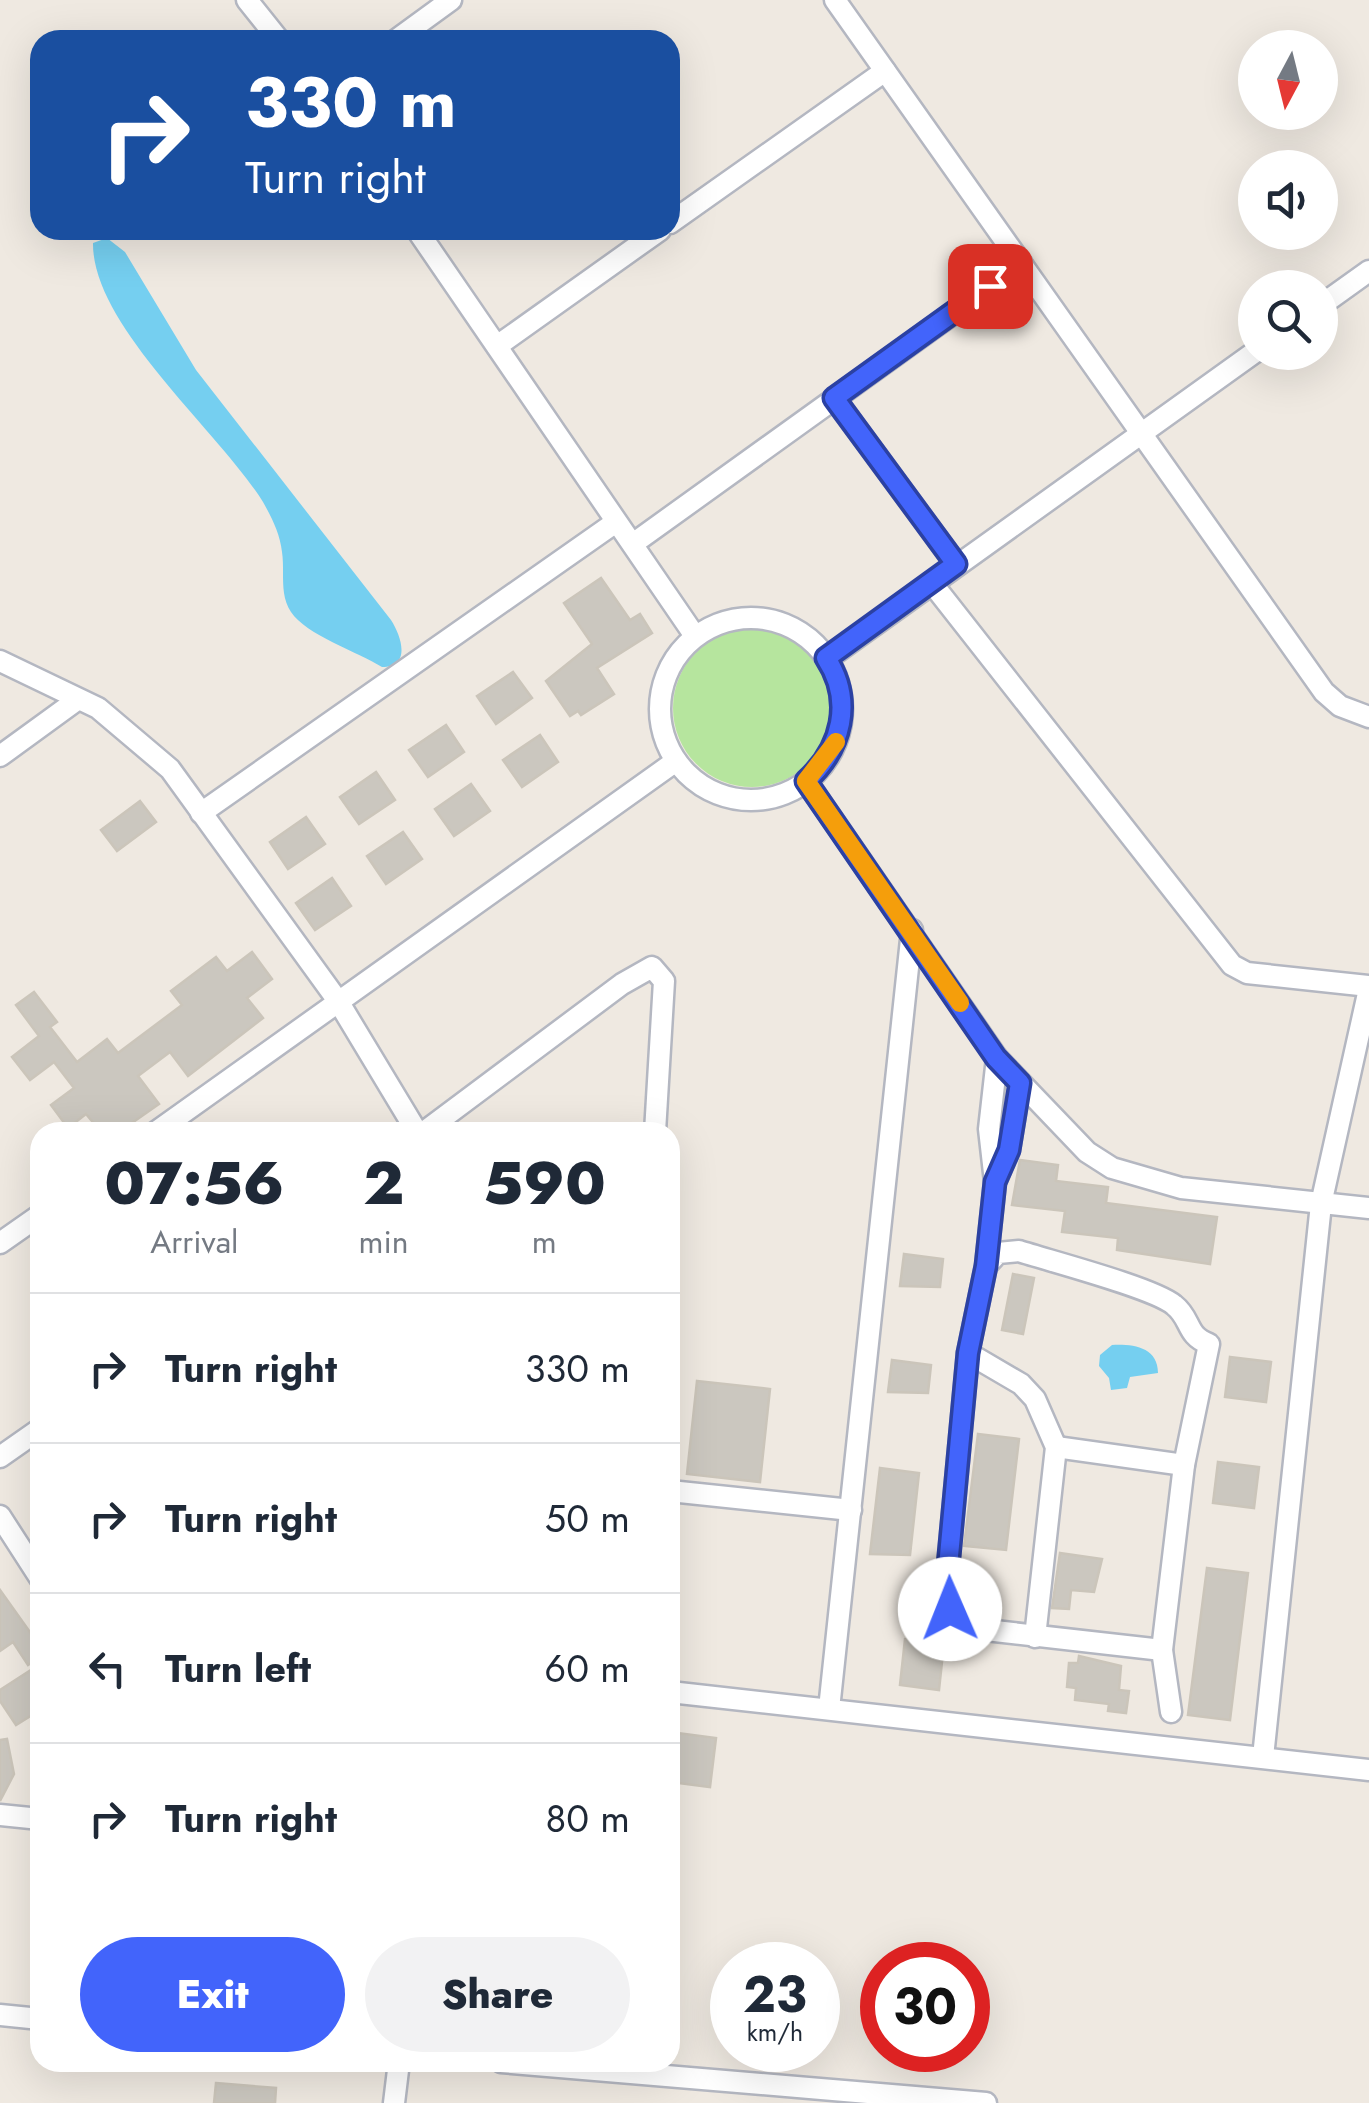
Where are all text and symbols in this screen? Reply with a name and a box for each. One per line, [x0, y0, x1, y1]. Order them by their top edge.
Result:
north arrow [1238, 30, 1338, 130]
map controls [1238, 30, 1338, 370]
text: 330 m [245, 52, 457, 153]
icon: right [80, 70, 210, 200]
text: Turn right [245, 145, 426, 210]
button: sound [1238, 150, 1338, 250]
pin [948, 244, 1033, 329]
icon: arrive [963, 259, 1018, 314]
button: search [1238, 270, 1338, 370]
text: 07:56 [104, 1140, 284, 1227]
text: 2 [363, 1140, 404, 1227]
text: 590 [483, 1140, 606, 1227]
text: Arrival [150, 1219, 238, 1265]
text: min [359, 1219, 409, 1265]
text: m [532, 1219, 557, 1265]
icon: right [80, 1341, 135, 1396]
text: Turn right [165, 1341, 337, 1396]
text: 330 m [525, 1341, 630, 1396]
icon: right [80, 1491, 135, 1546]
text: Turn right [165, 1491, 337, 1546]
text: 50 m [545, 1491, 630, 1546]
position arrow [898, 1557, 1002, 1661]
icon: left [80, 1641, 135, 1696]
text: Turn left [165, 1641, 311, 1696]
text: 60 m [544, 1641, 630, 1696]
icon: right [80, 1791, 135, 1846]
text: Turn right [165, 1791, 337, 1846]
text: 80 m [545, 1791, 630, 1846]
button: Exit [80, 1937, 345, 2052]
button: Share [365, 1937, 630, 2052]
speed limit sign: 30 [860, 1942, 990, 2072]
text: 23 [743, 1958, 807, 2031]
text: km/h [747, 2014, 803, 2050]

